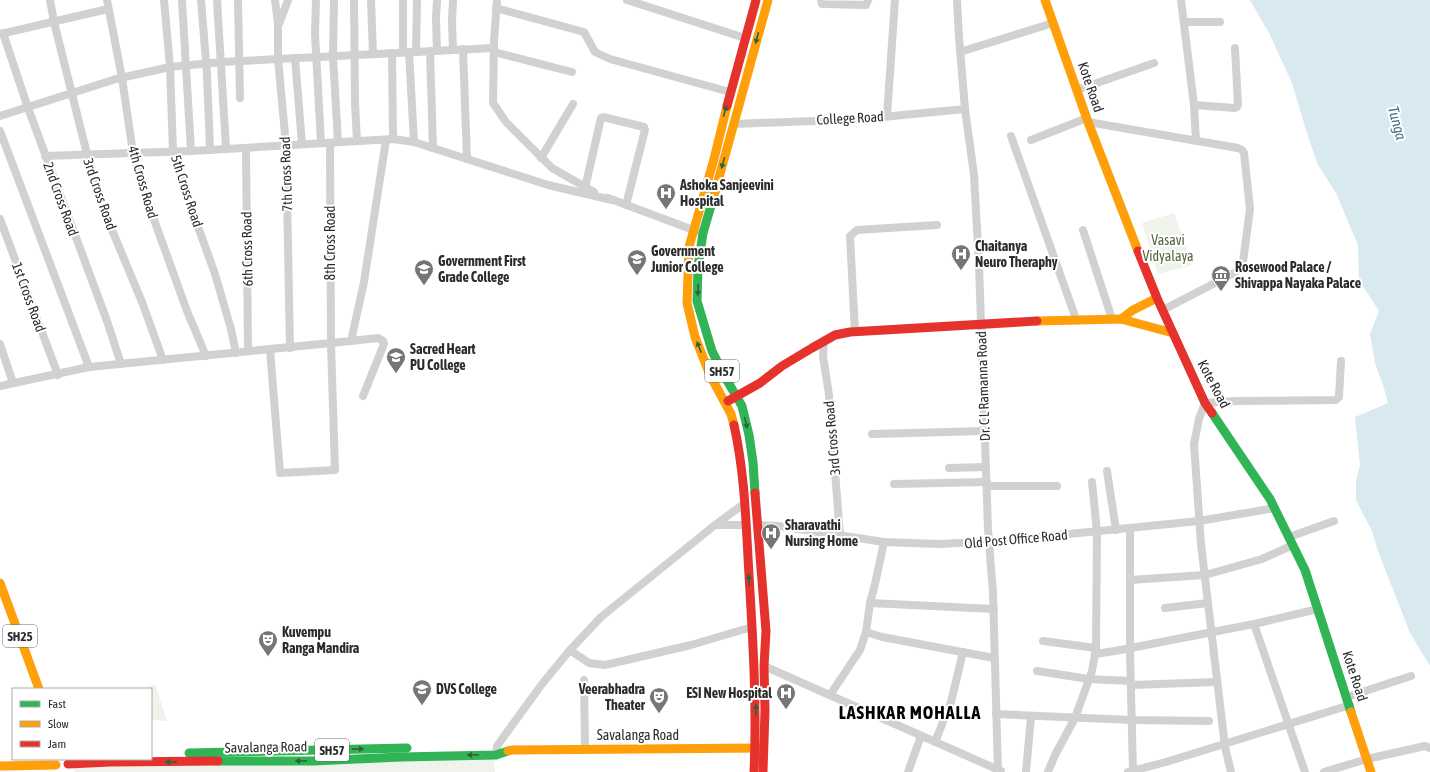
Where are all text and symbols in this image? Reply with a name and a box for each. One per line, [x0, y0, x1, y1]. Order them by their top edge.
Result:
one-way arrow [754, 31, 760, 44]
street label: Kote Road [1075, 60, 1107, 114]
water label: Tunga [1385, 104, 1410, 142]
one-way arrow [722, 105, 728, 117]
street label: College Road [816, 108, 884, 128]
street label: 7th Cross Road [277, 136, 295, 212]
street label: 4th Cross Road [125, 144, 161, 220]
street label: 5th Cross Road [168, 153, 206, 229]
street label: 3rd Cross Road [80, 156, 120, 232]
one-way arrow [720, 157, 726, 169]
street label: 2nd Cross Road [40, 160, 82, 238]
place label: Ashoka Sanjeevini Hospital [679, 177, 774, 209]
hospital icon: Ashoka Sanjeevini Hospital [655, 182, 677, 210]
street label: 8th Cross Road [322, 206, 338, 280]
street label: 6th Cross Road [238, 211, 256, 287]
park label: Vasavi Vidyalaya [1142, 232, 1194, 264]
place label: Chaitanya Neuro Theraphy [975, 238, 1058, 270]
place label: Government Junior College [650, 243, 724, 275]
hospital icon: Chaitanya Neuro Theraphy [950, 243, 972, 271]
school or university icon: Government Junior College [626, 248, 648, 276]
place label: Government First Grade College [438, 253, 526, 285]
school or university icon: Government First Grade College [413, 258, 435, 286]
place label: Rosewood Palace / Shivappa Nayaka Palace [1235, 259, 1361, 291]
street label: 1st Cross Road [9, 260, 49, 334]
museum icon: Rosewood Palace / Shivappa Nayaka Palace [1210, 264, 1232, 292]
one-way arrow [694, 284, 701, 296]
street label: Dr. C L Ramanna Road [973, 331, 993, 441]
place label: Sacred Heart PU College [410, 341, 476, 373]
one-way arrow [696, 341, 702, 352]
school or university icon: Sacred Heart PU College [385, 346, 407, 374]
street label: Kote Road [1195, 357, 1233, 411]
road number: SH57 [705, 360, 739, 382]
street label: 3rd Cross Road [821, 400, 843, 476]
one-way arrow [744, 417, 750, 430]
place label: Sharavathi Nursing Home [785, 517, 858, 549]
hospital icon: Sharavathi Nursing Home [760, 522, 782, 550]
street label: Old Post Office Road [964, 527, 1068, 551]
one-way arrow [746, 574, 753, 586]
place label: Kuvempu Ranga Mandira [282, 624, 360, 656]
road number: SH25 [3, 625, 37, 647]
theatre icon: Kuvempu Ranga Mandira [257, 629, 279, 657]
street label: Kote Road [1339, 649, 1371, 703]
school or university icon: DVS College [411, 678, 433, 706]
place label: DVS College [436, 681, 497, 697]
place label: Veerabhadra Theater [578, 681, 646, 713]
hospital icon: ESI New Hospital [775, 682, 797, 710]
place label: ESI New Hospital [686, 685, 772, 701]
theatre icon: Veerabhadra Theater [648, 686, 670, 714]
legend [12, 688, 152, 760]
text: Fast [48, 697, 66, 711]
district label: LASHKAR MOHALLA [839, 702, 981, 723]
one-way arrow [753, 703, 759, 716]
text: Slow [48, 717, 69, 731]
street label: Savalanga Road [597, 727, 679, 743]
text: Jam [48, 737, 66, 751]
street label: Savalanga Road [225, 738, 307, 756]
road number: SH57 [315, 739, 349, 761]
one-way arrow [352, 746, 365, 752]
one-way arrow [466, 752, 479, 758]
one-way arrow [294, 758, 307, 764]
one-way arrow [164, 759, 177, 765]

